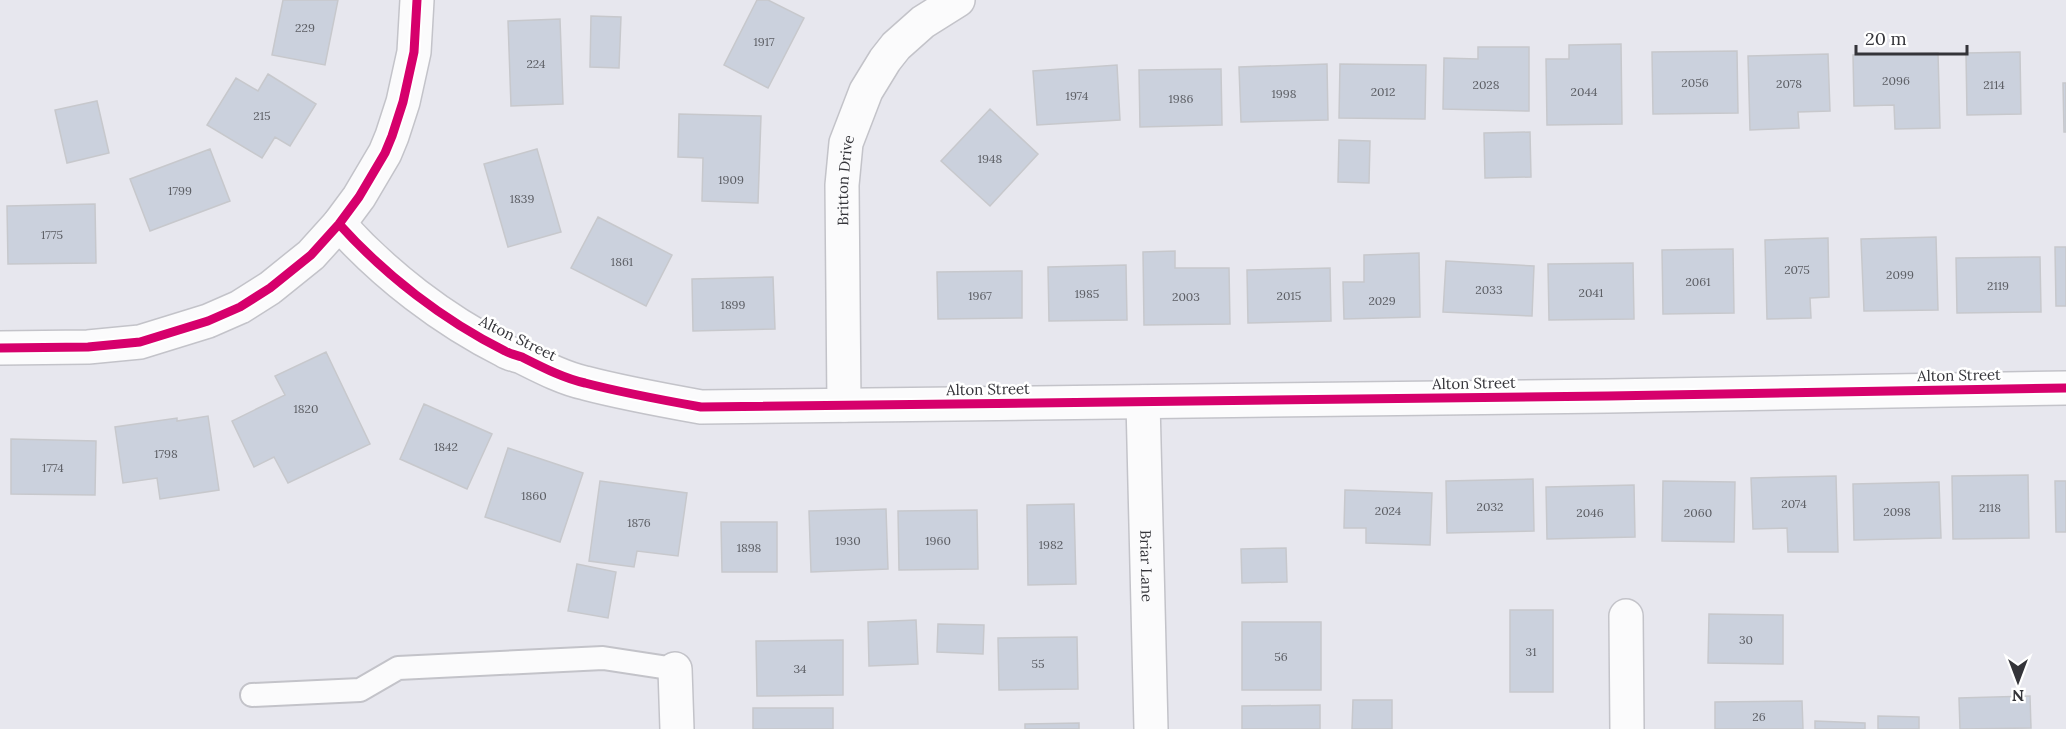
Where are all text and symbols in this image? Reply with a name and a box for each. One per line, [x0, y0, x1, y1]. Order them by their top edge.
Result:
scale bar [1856, 18, 1967, 56]
house number: 229 [295, 20, 315, 35]
text: 20 m [1865, 27, 1907, 50]
house number: 1917 [753, 34, 775, 49]
house number: 224 [526, 56, 546, 71]
house number: 2096 [1882, 73, 1910, 88]
house number: 2056 [1681, 75, 1709, 90]
house number: 2078 [1776, 76, 1802, 91]
house number: 2028 [1472, 77, 1500, 92]
house number: 2114 [1983, 77, 2005, 92]
house number: 2012 [1371, 84, 1395, 99]
house number: 2044 [1571, 84, 1598, 99]
house number: 1998 [1272, 86, 1297, 101]
house number: 1974 [1066, 88, 1089, 103]
house number: 1986 [1169, 91, 1194, 106]
house number: 215 [253, 108, 271, 123]
street label: Britton Drive [832, 132, 858, 226]
house number: 1948 [978, 151, 1003, 166]
house number: 1909 [718, 172, 744, 187]
house number: 1799 [168, 183, 192, 198]
house number: 1839 [510, 191, 534, 206]
house number: 1775 [41, 227, 63, 242]
house number: 1861 [611, 254, 633, 269]
house number: 2075 [1784, 262, 1810, 277]
house number: 2099 [1886, 267, 1914, 282]
house number: 2061 [1685, 274, 1711, 289]
house number: 2119 [1987, 278, 2009, 293]
house number: 2033 [1475, 282, 1503, 297]
house number: 2041 [1579, 285, 1603, 300]
house number: 1985 [1075, 286, 1099, 301]
house number: 1967 [968, 288, 992, 303]
house number: 2015 [1277, 288, 1301, 303]
house number: 2003 [1172, 289, 1200, 304]
house number: 2029 [1368, 293, 1396, 308]
house number: 1899 [721, 297, 746, 312]
street label: Alton Street [475, 311, 560, 365]
street label: Alton Street [1916, 365, 2001, 385]
street label: Alton Street [1431, 373, 1516, 393]
street label: Alton Street [945, 379, 1030, 399]
house number: 1820 [293, 401, 319, 416]
house number: 1842 [434, 439, 458, 454]
house number: 1798 [154, 446, 178, 461]
house number: 1774 [42, 460, 64, 475]
house number: 1860 [521, 488, 547, 503]
house number: 2074 [1781, 496, 1807, 511]
house number: 2032 [1476, 499, 1504, 514]
house number: 2118 [1979, 500, 2001, 515]
house number: 2024 [1375, 503, 1402, 518]
house number: 2098 [1883, 504, 1911, 519]
house number: 2046 [1576, 505, 1604, 520]
house number: 2060 [1684, 505, 1712, 520]
house number: 1876 [627, 515, 651, 530]
street label: Briar Lane [1137, 530, 1157, 602]
house number: 1930 [835, 533, 861, 548]
house number: 1960 [925, 533, 951, 548]
house number: 1982 [1039, 537, 1063, 552]
house number: 1898 [737, 540, 762, 555]
house number: 30 [1739, 632, 1753, 647]
house number: 31 [1525, 644, 1537, 659]
house number: 56 [1274, 649, 1288, 664]
north arrow [1988, 651, 2048, 711]
house number: 55 [1031, 656, 1045, 671]
house number: 34 [793, 661, 807, 676]
text: N [2012, 686, 2024, 706]
house number: 26 [1752, 709, 1766, 724]

